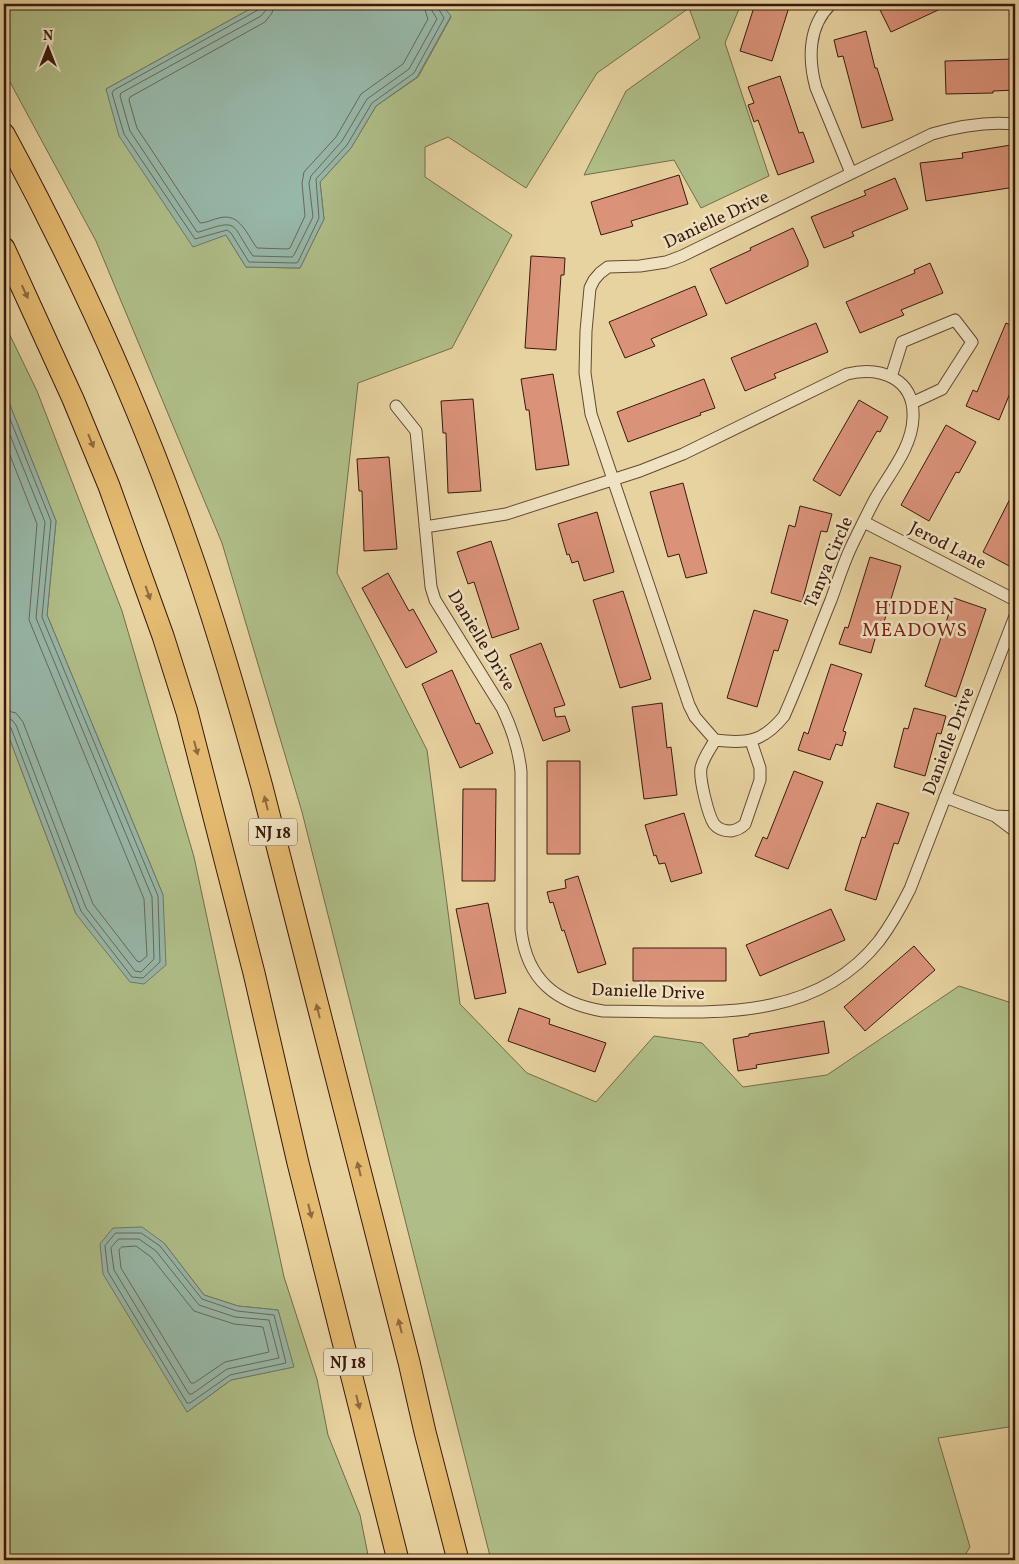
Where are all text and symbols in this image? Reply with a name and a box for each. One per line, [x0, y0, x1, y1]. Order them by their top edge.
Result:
north arrow [22, 22, 72, 72]
text: N [43, 27, 53, 46]
street label: Danielle Drive [660, 185, 773, 256]
one-way arrow [21, 285, 29, 299]
one-way arrow [87, 434, 95, 448]
street label: Tanya Circle [799, 513, 860, 612]
street label: Jerod Lane [904, 516, 990, 576]
one-way arrow [145, 585, 152, 600]
street label: Danielle Drive [441, 586, 521, 696]
district label: HIDDEN MEADOWS [862, 596, 968, 644]
street label: Danielle Drive [917, 684, 981, 799]
one-way arrow [192, 740, 200, 755]
one-way arrow [262, 795, 270, 810]
road number: NJ 18 [249, 819, 297, 846]
street label: Danielle Drive [591, 978, 705, 1007]
one-way arrow [314, 1004, 322, 1019]
one-way arrow [355, 1161, 363, 1176]
one-way arrow [306, 1203, 314, 1218]
one-way arrow [395, 1319, 403, 1334]
road number: NJ 18 [324, 1348, 372, 1375]
one-way arrow [355, 1395, 363, 1410]

